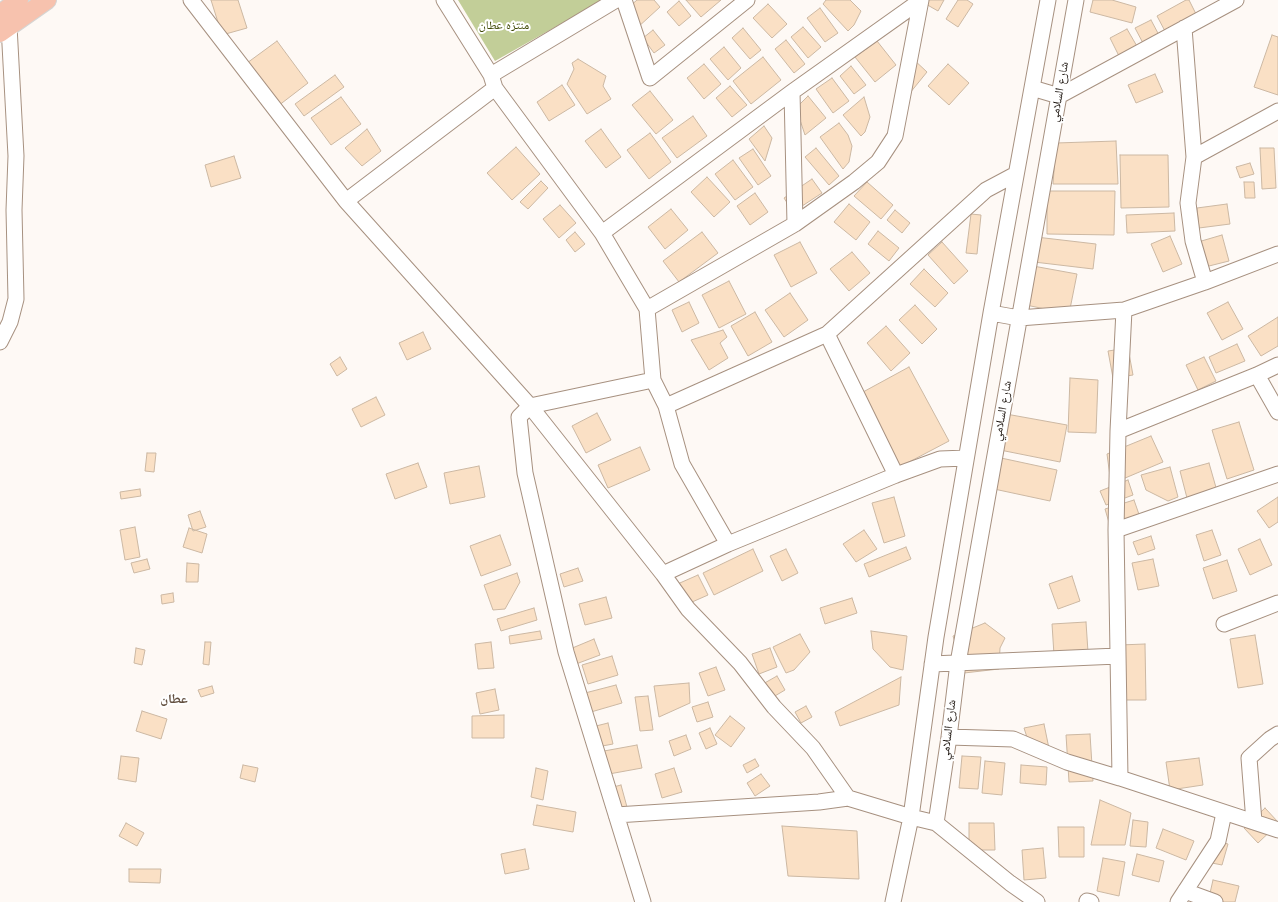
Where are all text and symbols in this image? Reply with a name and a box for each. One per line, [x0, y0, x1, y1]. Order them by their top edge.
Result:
park label: منتزه عطان [479, 19, 529, 33]
street label: شارع السلامي [1048, 61, 1072, 123]
street label: شارع السلامي [991, 380, 1015, 442]
district label: عطان [160, 692, 188, 708]
street label: شارع السلامي [938, 699, 960, 761]

